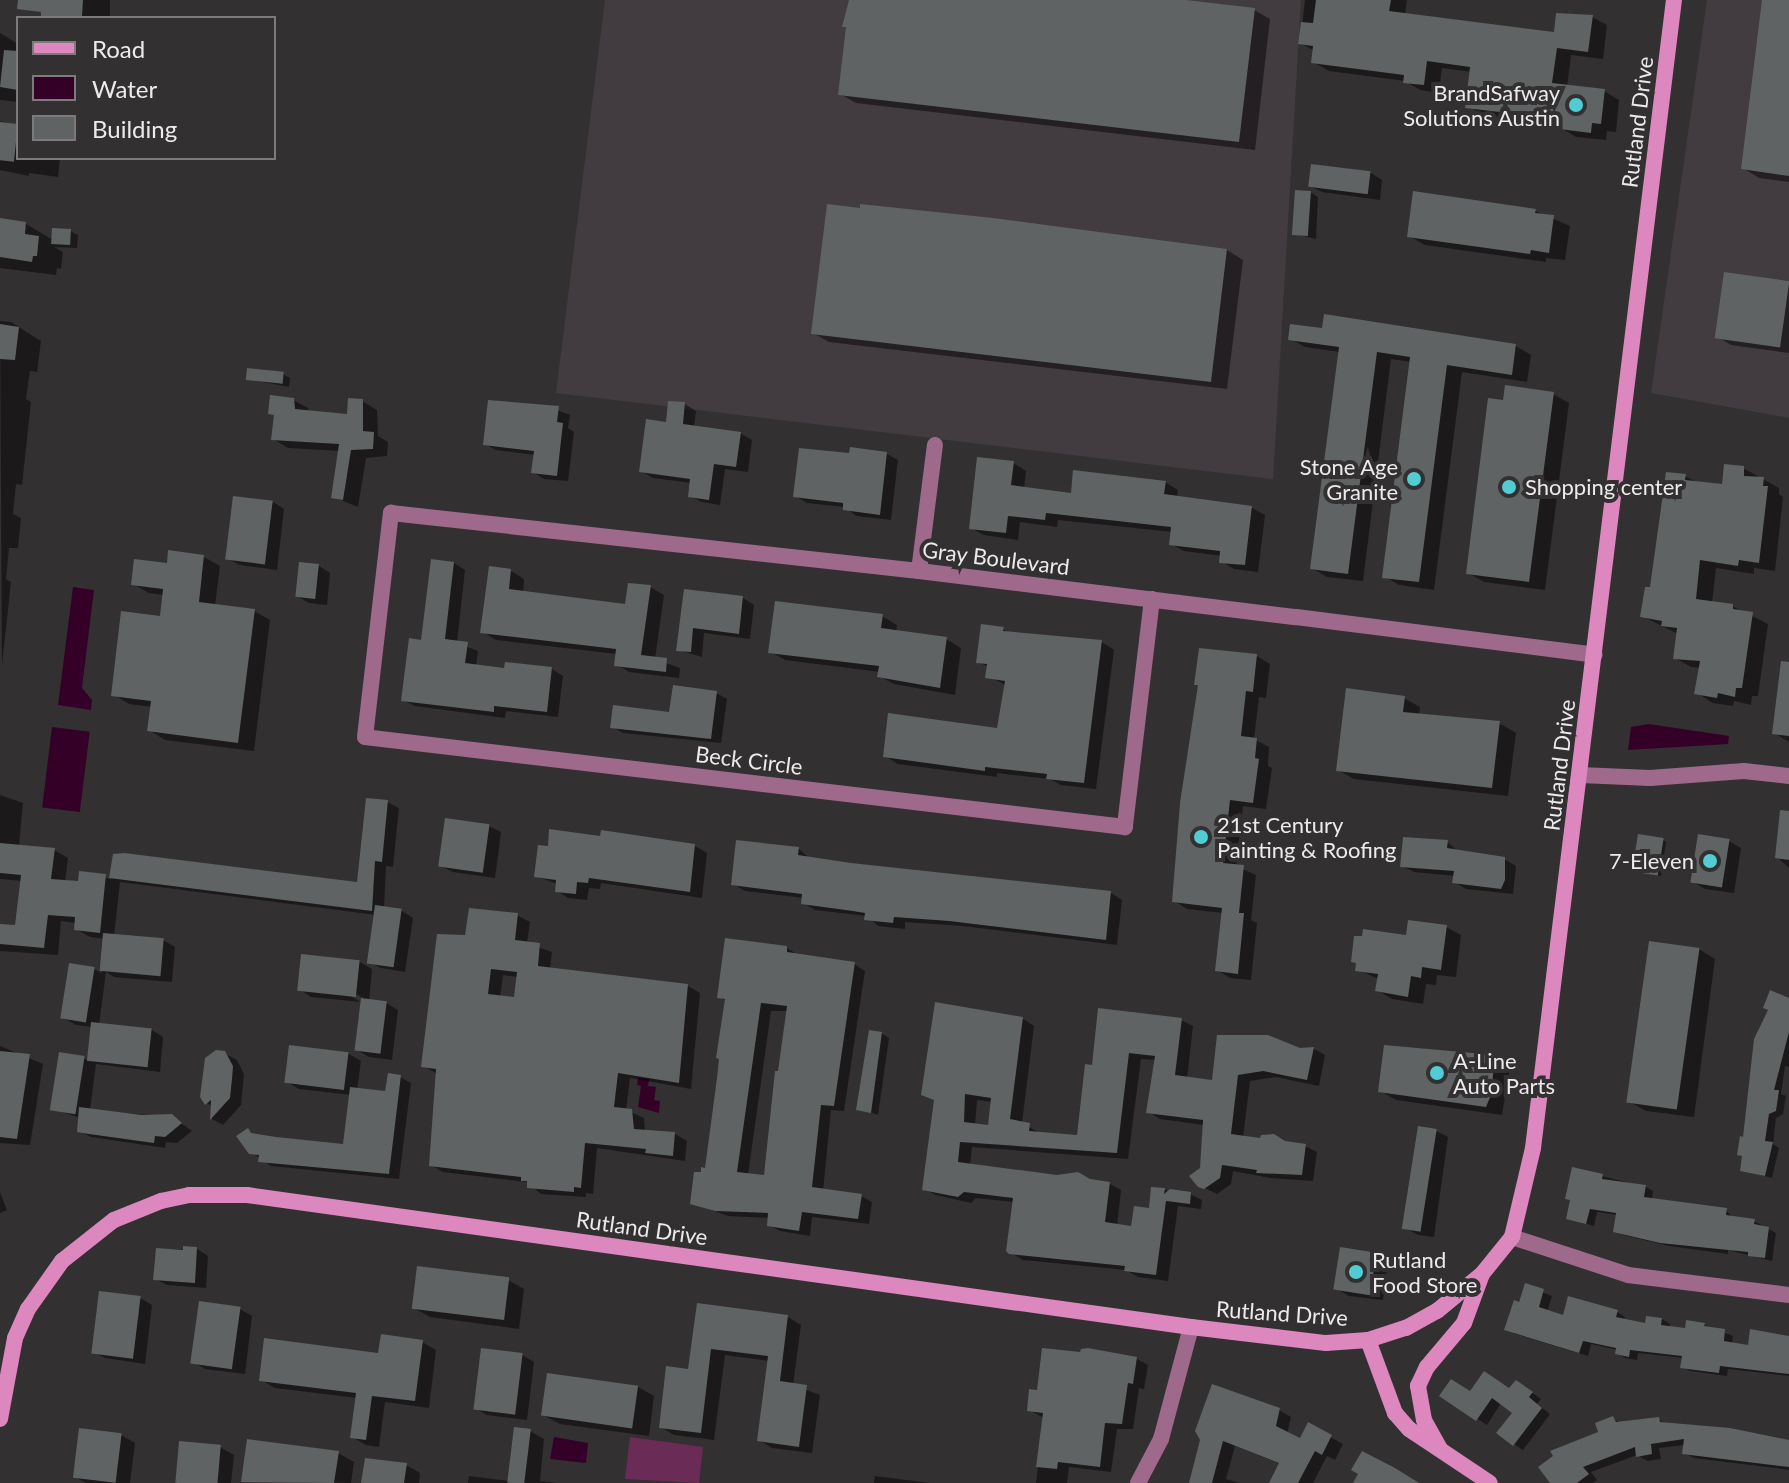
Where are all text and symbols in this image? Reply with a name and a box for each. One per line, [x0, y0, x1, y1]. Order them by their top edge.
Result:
legend [16, 16, 276, 160]
text: Road [92, 34, 145, 63]
street label: Rutland Drive [1616, 55, 1658, 189]
text: Water [92, 74, 157, 103]
place label: BrandSafway Solutions Austin [1403, 79, 1560, 130]
marker: BrandSafway Solutions Austin [1567, 96, 1585, 114]
text: Building [92, 114, 177, 143]
place label: Stone Age Granite [1299, 453, 1398, 504]
marker: Stone Age Granite [1405, 470, 1423, 488]
place label: Shopping center [1525, 474, 1682, 500]
marker: Shopping center [1500, 478, 1518, 496]
street label: Gray Boulevard [921, 536, 1071, 580]
street label: Rutland Drive [1538, 698, 1580, 832]
street label: Beck Circle [694, 740, 804, 780]
place label: 21st Century Painting & Roofing [1217, 811, 1396, 862]
marker: 21st Century Painting & Roofing [1192, 828, 1210, 846]
place label: 7-Eleven [1609, 848, 1694, 874]
marker: 7-Eleven [1701, 852, 1719, 870]
place label: A-Line Auto Parts [1453, 1047, 1555, 1098]
marker: A-Line Auto Parts [1428, 1064, 1446, 1082]
street label: Rutland Drive [575, 1206, 709, 1250]
place label: Rutland Food Store [1372, 1246, 1477, 1298]
marker: Rutland Food Store [1347, 1263, 1365, 1281]
street label: Rutland Drive [1215, 1295, 1349, 1331]

